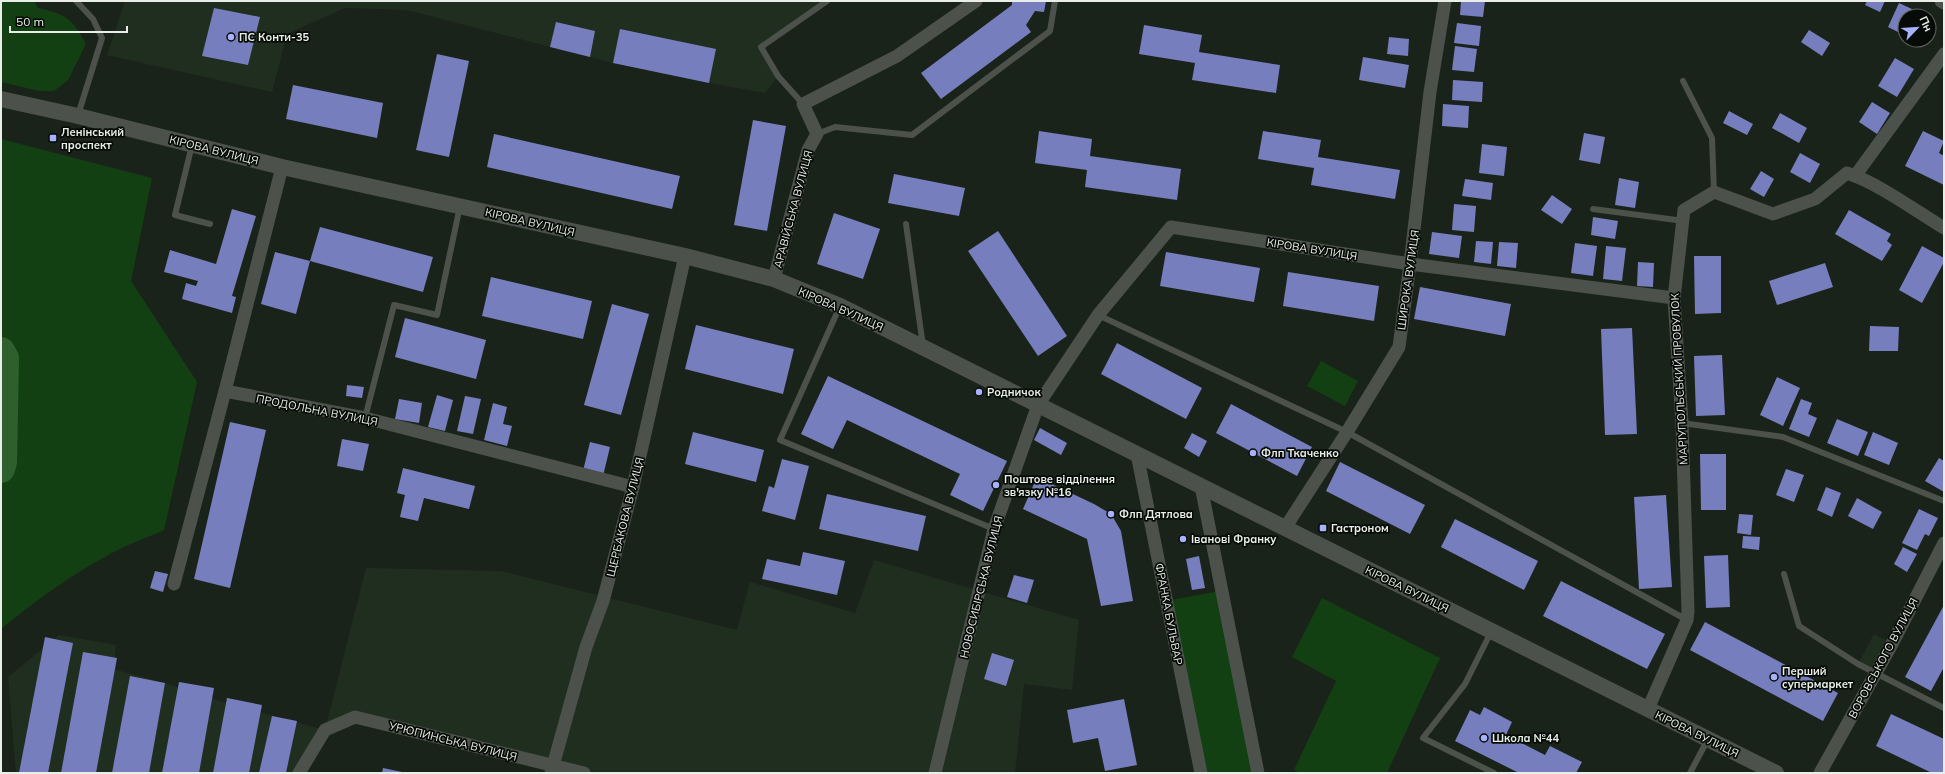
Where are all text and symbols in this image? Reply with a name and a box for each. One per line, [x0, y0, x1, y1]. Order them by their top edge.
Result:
scale bar [10, 8, 127, 34]
north arrow [1897, 8, 1937, 48]
text: 50 m [16, 14, 44, 29]
text: Пн [1916, 14, 1936, 34]
place label: ПС Конти-35 [239, 30, 310, 44]
marker: ПС Конти-35 [226, 32, 236, 42]
place label: Ленінський проспект [61, 125, 124, 152]
street label: КІРОВА ВУЛИЦЯ [168, 132, 260, 168]
marker: Ленінський проспект [48, 133, 58, 143]
street label: АРАВІЙСЬКА ВУЛИЦЯ [771, 149, 815, 269]
street label: КІРОВА ВУЛИЦЯ [484, 205, 576, 239]
street label: ШИРОКА ВУЛИЦЯ [1394, 229, 1422, 331]
street label: КІРОВА ВУЛИЦЯ [1266, 235, 1358, 263]
street label: КІРОВА ВУЛИЦЯ [796, 284, 886, 334]
street label: МАРІУПОЛЬСЬКИЙ ПРОВУЛОК [1667, 292, 1690, 465]
place label: Родничок [987, 385, 1041, 399]
marker: Родничок [974, 387, 984, 397]
street label: ПРОДОЛЬНА ВУЛИЦЯ [255, 391, 379, 429]
place label: Флп Ткаченко [1261, 446, 1339, 460]
marker: Флп Ткаченко [1248, 448, 1258, 458]
street label: ЩЕРБАКОВА ВУЛИЦЯ [603, 456, 647, 578]
place label: Поштове відділення зв'язку №16 [1004, 472, 1115, 499]
marker: Поштове відділення зв'язку №16 [991, 480, 1001, 490]
place label: Флп Дятлова [1119, 507, 1193, 521]
marker: Флп Дятлова [1106, 509, 1116, 519]
street label: НОВОСИБІРСЬКА ВУЛИЦЯ [956, 514, 1006, 660]
place label: Гастроном [1331, 521, 1389, 535]
marker: Гастроном [1318, 523, 1328, 533]
place label: Іванові Франку [1191, 532, 1277, 546]
marker: Іванові Франку [1178, 534, 1188, 544]
street label: ФРАНКА БУЛЬВАР [1152, 562, 1186, 666]
street label: КІРОВА ВУЛИЦЯ [1363, 563, 1451, 615]
street label: ВОРОВСЬКОГО ВУЛИЦЯ [1845, 595, 1921, 721]
place label: Перший супермаркет [1782, 664, 1854, 691]
marker: Перший супермаркет [1769, 672, 1779, 682]
street label: КІРОВА ВУЛИЦЯ [1653, 708, 1741, 760]
street label: УРЮПИНСЬКА ВУЛИЦЯ [387, 718, 518, 764]
place label: Школа №44 [1492, 731, 1559, 745]
marker: Школа №44 [1479, 733, 1489, 743]

